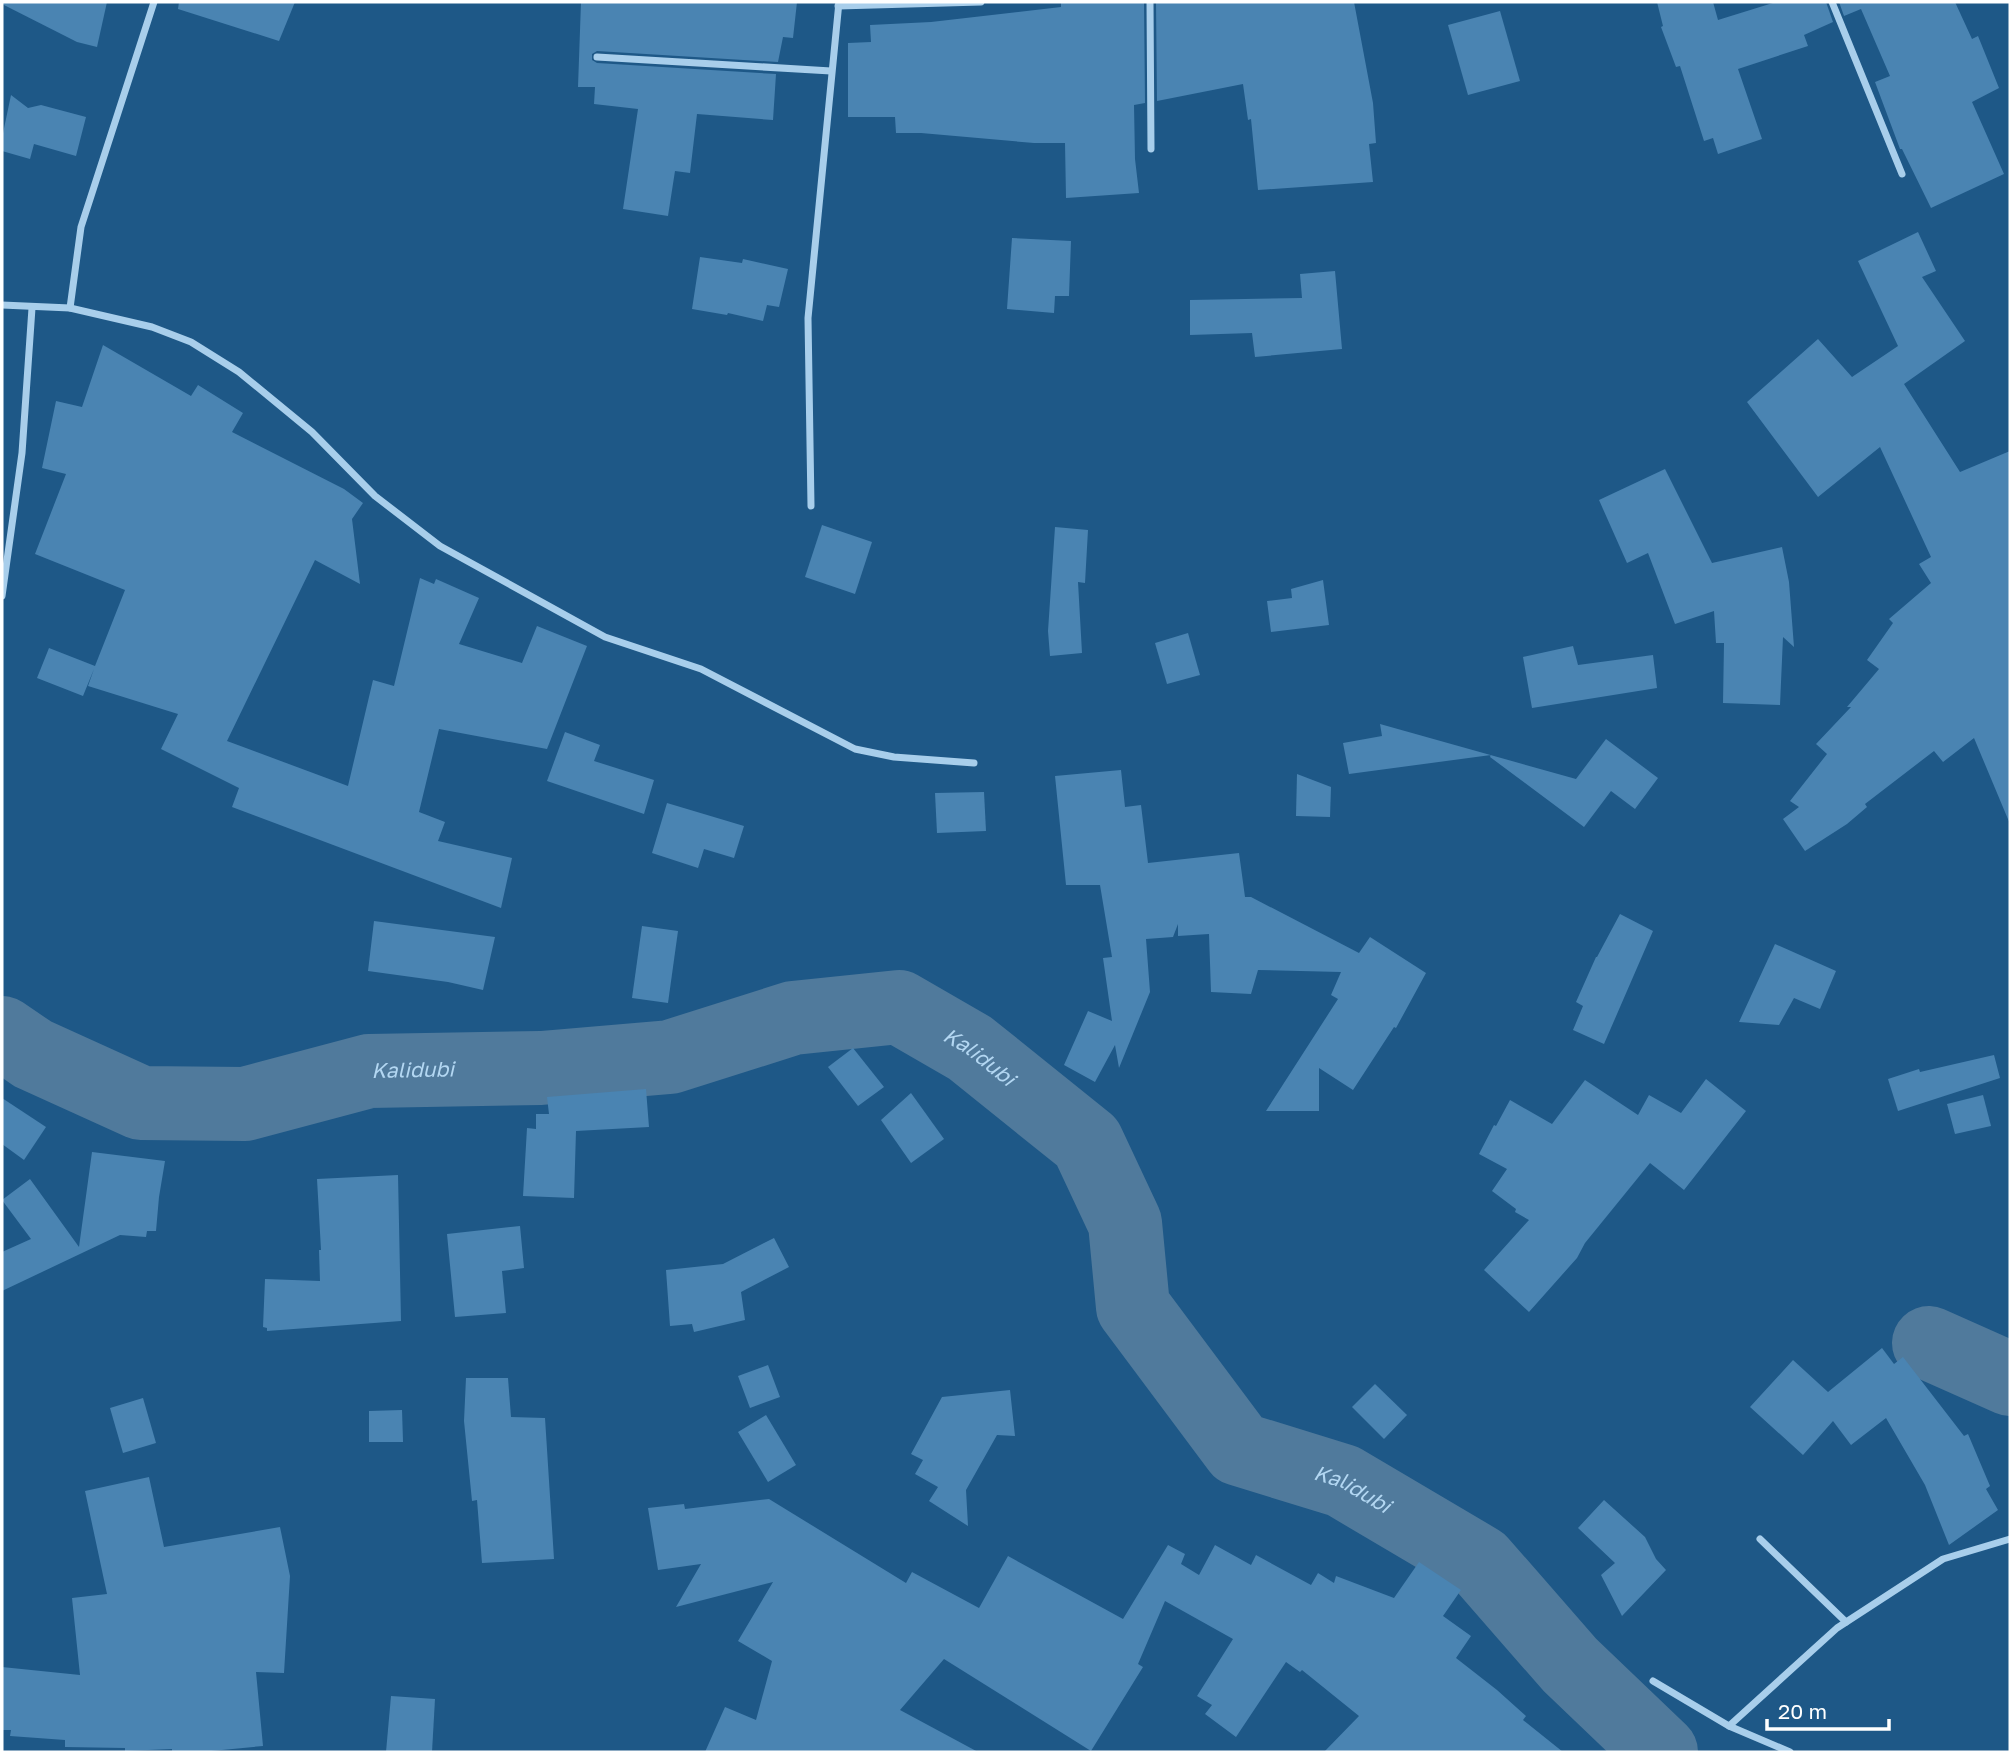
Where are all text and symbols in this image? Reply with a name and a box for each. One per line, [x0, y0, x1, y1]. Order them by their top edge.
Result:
water label: Kalidubi [939, 1021, 1023, 1093]
water label: Kalidubi [371, 1055, 457, 1083]
water label: Kalidubi [1311, 1459, 1398, 1519]
scale bar [1767, 1688, 1890, 1732]
text: 20 m [1778, 1698, 1827, 1724]

